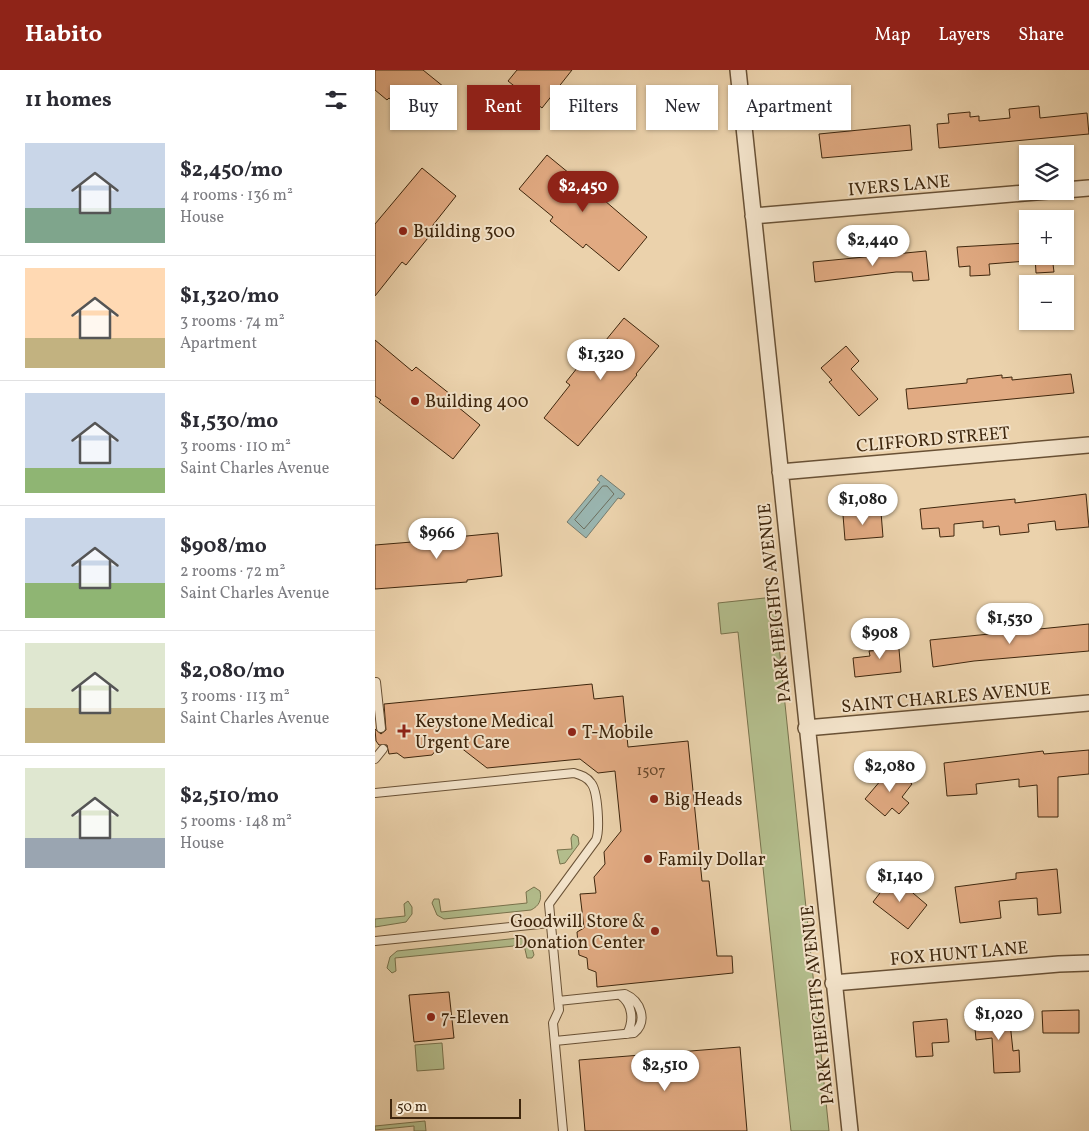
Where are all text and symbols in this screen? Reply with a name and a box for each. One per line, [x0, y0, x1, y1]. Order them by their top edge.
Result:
text: Habito [25, 18, 102, 52]
text: Map [874, 23, 910, 48]
text: Layers [938, 23, 990, 48]
text: Share [1018, 23, 1064, 48]
chip: Buy [390, 85, 457, 130]
chip: Rent [467, 85, 540, 130]
chip: Filters [550, 85, 636, 130]
chip: New [646, 85, 718, 130]
chip: Apartment [728, 85, 851, 130]
text: 11 homes [25, 86, 112, 115]
icon: filters [322, 86, 350, 114]
map controls [1019, 145, 1074, 330]
button: layers [1019, 145, 1074, 200]
text: $2,450/mo [180, 156, 283, 185]
icon: home [65, 163, 125, 223]
pin: $2,450 [542, 170, 624, 213]
street label: IVERS LANE [847, 170, 951, 203]
text: $2,450 [559, 176, 607, 198]
text: 4 rooms · 136 m² [180, 185, 293, 207]
text: House [180, 207, 224, 229]
button: + [1019, 210, 1074, 265]
place label: Building 300 [413, 220, 515, 245]
pin: $2,440 [832, 224, 914, 267]
marker: Building 300 [397, 225, 409, 237]
text: $2,440 [848, 230, 898, 252]
button: − [1019, 275, 1074, 330]
text: $1,320/mo [180, 282, 279, 311]
icon: home [65, 288, 125, 348]
text: 3 rooms · 74 m² [180, 311, 285, 333]
text: Apartment [180, 333, 257, 355]
pin: $1,320 [560, 338, 642, 381]
text: $1,320 [578, 344, 624, 366]
place label: Building 400 [425, 390, 529, 415]
marker: Building 400 [409, 395, 421, 407]
text: $1,530/mo [180, 407, 278, 436]
icon: home [65, 413, 125, 473]
street label: CLIFFORD STREET [855, 421, 1011, 460]
text: 3 rooms · 110 m² [180, 436, 291, 458]
text: Saint Charles Avenue [180, 458, 329, 480]
pin: $1,080 [822, 484, 904, 526]
text: $1,080 [839, 489, 887, 511]
street label: PARK HEIGHTS AVENUE [753, 502, 798, 704]
pin: $966 [407, 518, 467, 560]
text: $966 [419, 523, 455, 545]
text: $908/mo [180, 532, 267, 561]
icon: home [65, 538, 125, 598]
text: 2 rooms · 72 m² [180, 561, 285, 583]
text: Saint Charles Avenue [180, 583, 329, 605]
pin: $1,530 [969, 602, 1051, 645]
text: $1,530 [987, 608, 1033, 630]
pin: $908 [850, 618, 910, 660]
text: $908 [862, 623, 898, 645]
text: $2,080/mo [180, 657, 285, 686]
icon: home [65, 663, 125, 723]
street label: SAINT CHARLES AVENUE [840, 677, 1052, 720]
text: 3 rooms · 113 m² [180, 686, 290, 708]
text: Saint Charles Avenue [180, 708, 329, 730]
place label: Keystone Medical Urgent Care [415, 710, 554, 756]
place label: T-Mobile [582, 721, 653, 746]
marker: Keystone Medical Urgent Care [397, 724, 411, 738]
marker: T-Mobile [566, 726, 578, 738]
pin: $2,080 [849, 750, 931, 793]
text: $2,080 [865, 756, 915, 778]
house number: 1507 [636, 761, 666, 782]
text: $2,510/mo [180, 782, 279, 811]
icon: home [65, 788, 125, 848]
place label: Big Heads [664, 788, 742, 813]
marker: Big Heads [648, 793, 660, 805]
text: 5 rooms · 148 m² [180, 811, 292, 833]
text: House [180, 833, 224, 855]
place label: Family Dollar [658, 848, 766, 873]
marker: Family Dollar [642, 853, 654, 865]
pin: $1,140 [859, 860, 941, 903]
text: $1,140 [877, 866, 923, 888]
street label: PARK HEIGHTS AVENUE [796, 904, 841, 1106]
place label: Goodwill Store & Donation Center [510, 910, 645, 956]
marker: Goodwill Store & Donation Center [649, 925, 661, 937]
street label: FOX HUNT LANE [889, 936, 1029, 973]
pin: $1,020 [958, 998, 1040, 1041]
text: $1,020 [975, 1004, 1023, 1026]
place label: 7-Eleven [441, 1006, 509, 1031]
marker: 7-Eleven [425, 1011, 437, 1023]
pin: $2,510 [624, 1050, 706, 1092]
text: $2,510 [642, 1055, 688, 1077]
scale bar [390, 1096, 521, 1119]
text: 50 m [397, 1098, 427, 1117]

